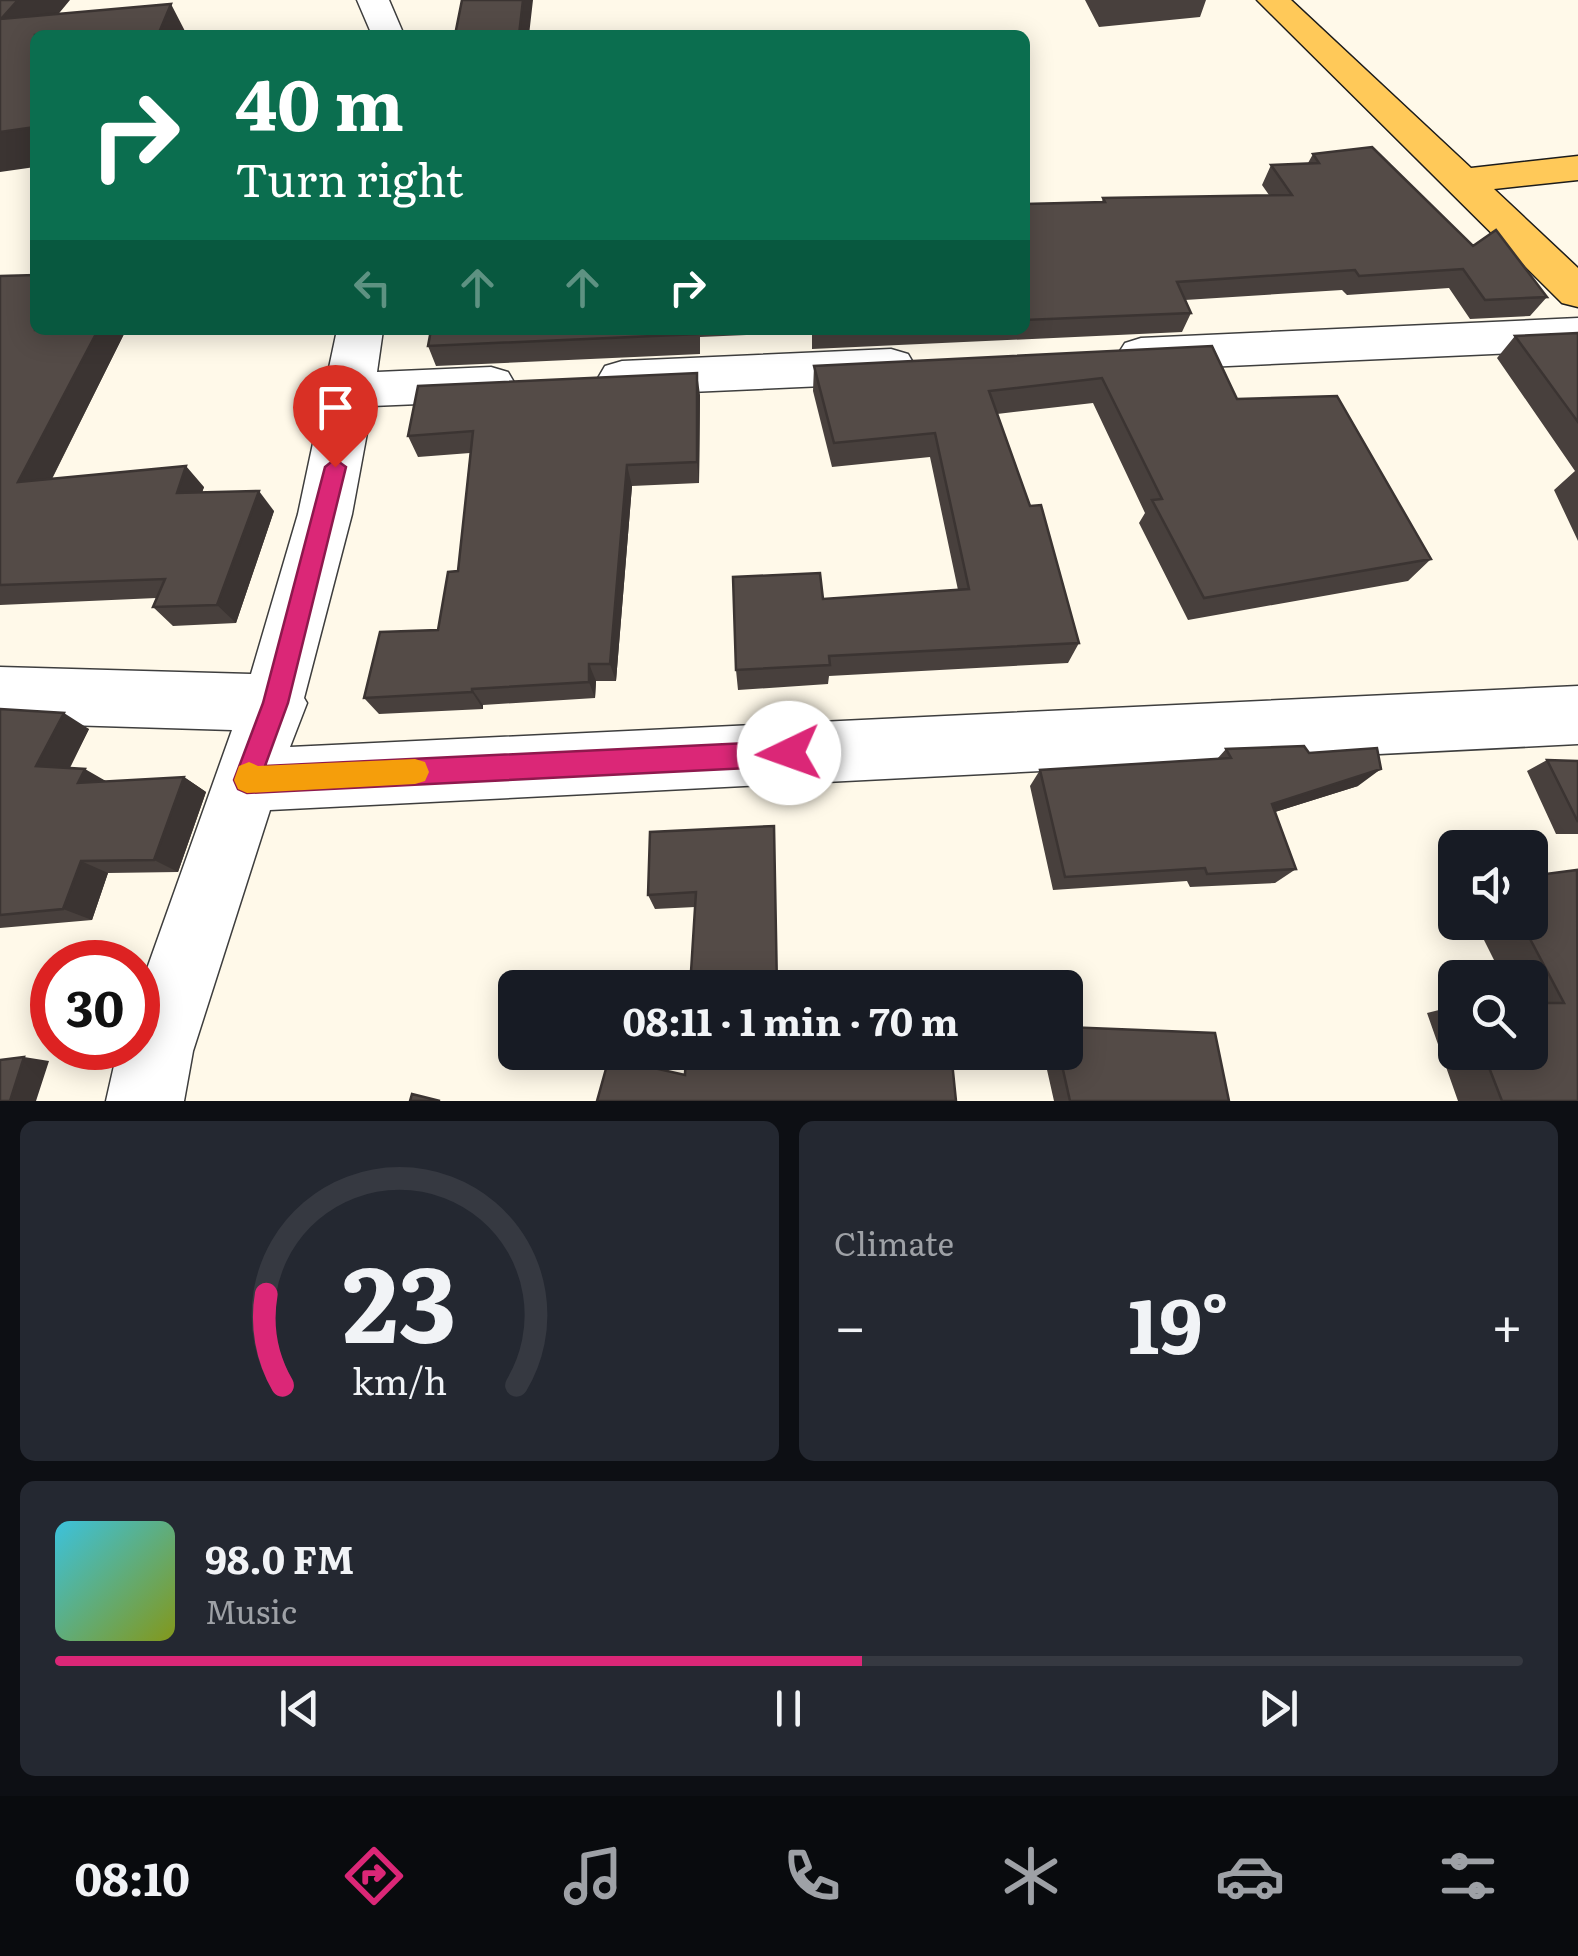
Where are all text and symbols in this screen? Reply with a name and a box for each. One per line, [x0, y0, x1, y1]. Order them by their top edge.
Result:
text: 40 m [235, 49, 404, 153]
icon: right [70, 70, 200, 200]
text: Turn right [235, 144, 463, 211]
icon: left [345, 260, 400, 315]
icon: ahead [450, 260, 505, 315]
icon: ahead [555, 260, 610, 315]
icon: right [660, 260, 715, 315]
pin [293, 365, 378, 468]
icon: arrive [308, 380, 363, 435]
position arrow [737, 701, 841, 805]
map controls [1438, 830, 1548, 1070]
button: sound [1438, 830, 1548, 940]
speed limit sign: 30 [30, 940, 160, 1070]
button: search [1438, 960, 1548, 1070]
text: 08:11 · 1 min · 70 m [622, 991, 959, 1048]
text: Climate [834, 1218, 954, 1266]
text: 23 [343, 1221, 456, 1375]
text: 19° [1128, 1266, 1229, 1377]
text: − [834, 1282, 866, 1364]
text: + [1491, 1282, 1523, 1364]
text: km/h [352, 1353, 447, 1406]
text: 98.0 FM [205, 1529, 354, 1586]
text: Music [205, 1586, 297, 1634]
icon: previous [272, 1681, 327, 1736]
icon: pause [761, 1681, 816, 1736]
icon: next [1251, 1681, 1306, 1736]
icon: directions [339, 1841, 409, 1911]
icon: music [558, 1841, 628, 1911]
icon: phone [777, 1841, 847, 1911]
icon: climate [996, 1841, 1066, 1911]
icon: car [1215, 1841, 1285, 1911]
icon: filters [1433, 1841, 1503, 1911]
text: 08:10 [74, 1843, 190, 1910]

